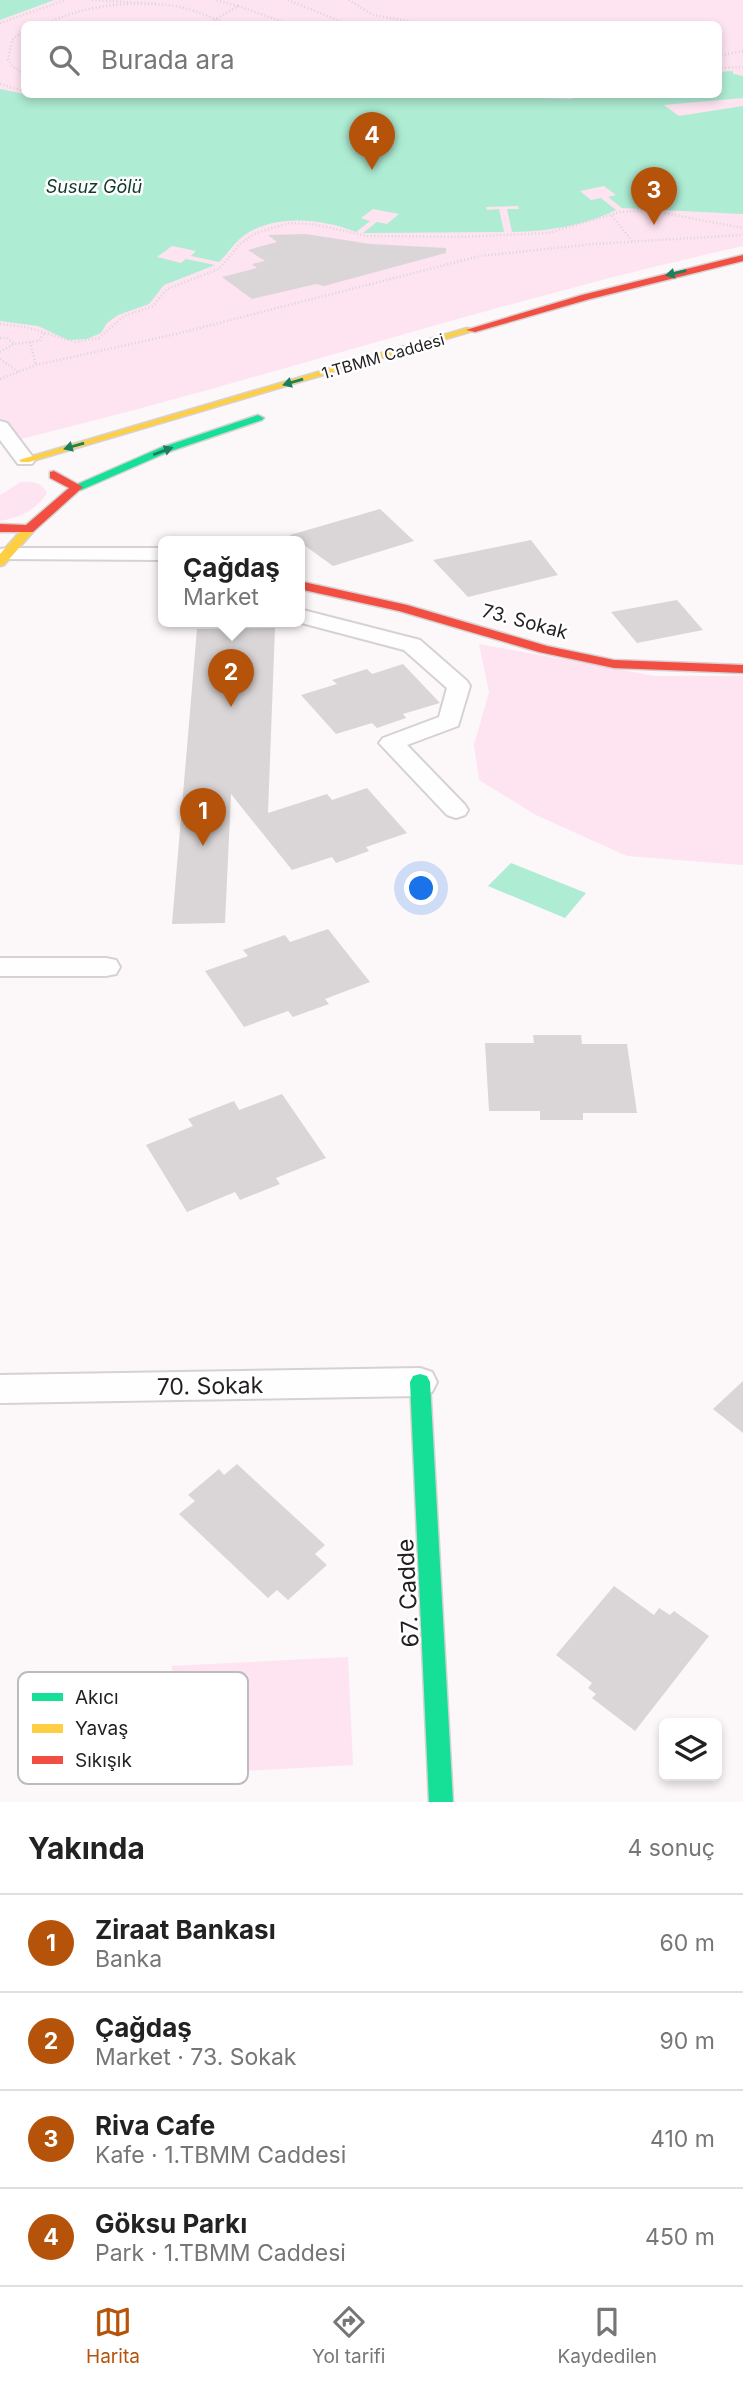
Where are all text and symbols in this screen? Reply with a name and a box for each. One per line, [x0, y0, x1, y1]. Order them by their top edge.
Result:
search box [21, 21, 722, 98]
icon: search [45, 41, 83, 79]
text: Burada ara [101, 44, 235, 75]
pin: 4 [349, 112, 395, 170]
pin: 3 [631, 167, 677, 225]
water label: Susuz Gölü [46, 176, 143, 197]
one-way arrow [665, 268, 687, 279]
street label: 1.TBMM Caddesi [319, 329, 447, 383]
one-way arrow [282, 378, 303, 388]
one-way arrow [64, 442, 85, 452]
one-way arrow [152, 446, 173, 457]
popup [158, 536, 305, 627]
text: Çağdaş [183, 552, 280, 583]
text: Market [183, 583, 259, 611]
street label: 73. Sokak [480, 599, 571, 644]
pin: 2 [208, 649, 254, 707]
pin: 1 [180, 788, 226, 846]
your location [404, 871, 438, 905]
street label: 70. Sokak [157, 1371, 264, 1401]
street label: 67. Cadde [391, 1538, 425, 1648]
legend [18, 1672, 248, 1784]
text: Akıcı [75, 1686, 119, 1709]
text: Yavaş [75, 1717, 128, 1740]
map controls [659, 1718, 722, 1781]
button: layers [659, 1718, 722, 1781]
text: Sıkışık [75, 1749, 132, 1772]
text: Yakında [28, 1830, 145, 1866]
text: 4 sonuç [627, 1834, 715, 1862]
text: Ziraat Bankası [95, 1914, 276, 1945]
text: 1 [46, 1929, 56, 1957]
text: 60 m [660, 1929, 715, 1957]
text: Banka [95, 1945, 162, 1973]
text: Çağdaş [95, 2012, 192, 2043]
text: 2 [44, 2027, 58, 2055]
text: 90 m [660, 2027, 715, 2055]
text: Market · 73. Sokak [95, 2043, 296, 2071]
text: Riva Cafe [95, 2110, 215, 2141]
text: 3 [44, 2125, 58, 2153]
text: 410 m [650, 2125, 715, 2153]
text: Kafe · 1.TBMM Caddesi [95, 2141, 346, 2169]
text: Göksu Parkı [95, 2208, 247, 2239]
text: 4 [43, 2223, 59, 2251]
text: 450 m [645, 2223, 715, 2251]
text: Park · 1.TBMM Caddesi [95, 2239, 346, 2267]
tab: Harita [86, 2303, 140, 2368]
tab: Yol tarifi [312, 2303, 385, 2368]
tab: Kaydedilen [558, 2303, 657, 2368]

